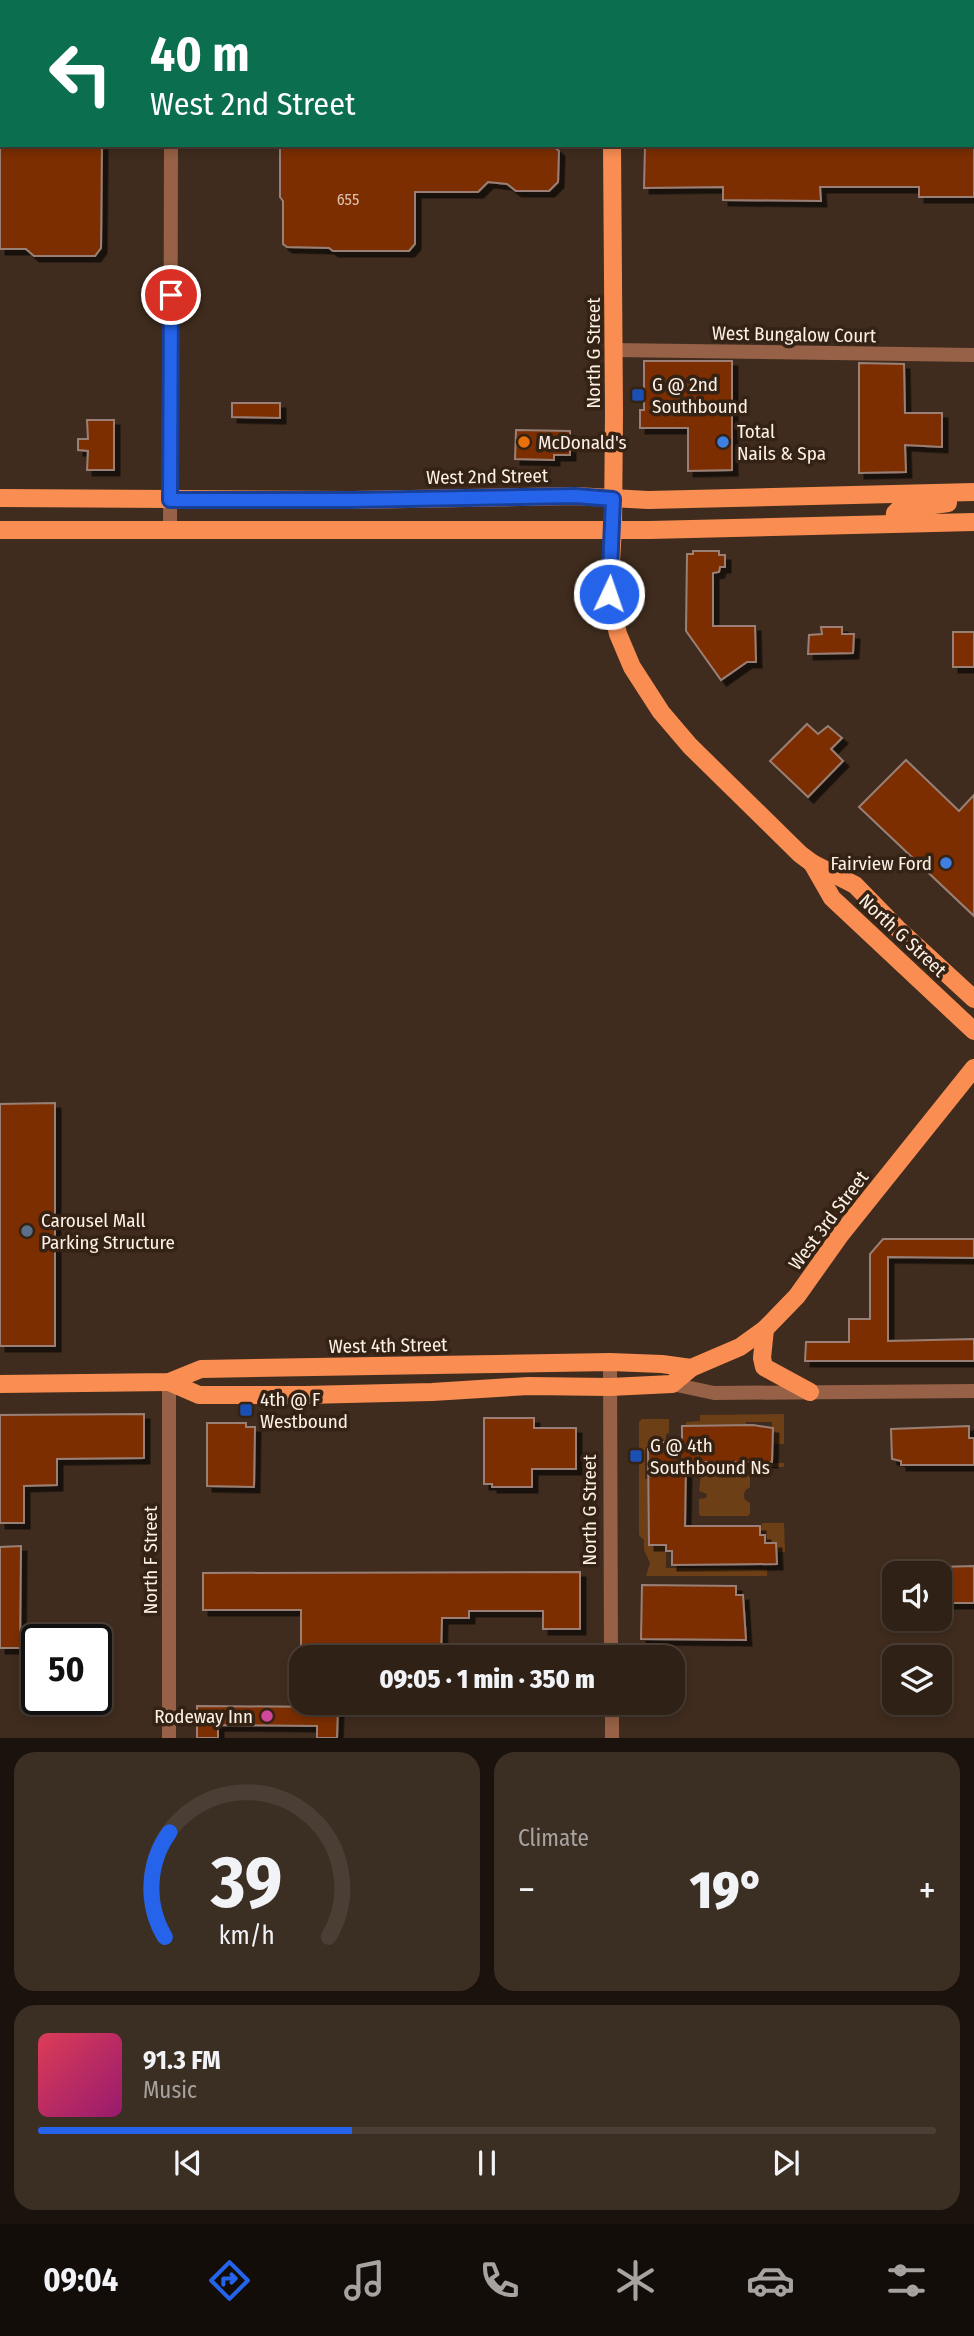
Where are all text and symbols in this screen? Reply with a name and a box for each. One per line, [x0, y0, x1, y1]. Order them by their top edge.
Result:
text: 40 m [150, 25, 250, 84]
icon: left [35, 28, 126, 119]
text: West 2nd Street [150, 85, 355, 123]
house number: 655 [337, 190, 359, 209]
pin [141, 265, 201, 325]
icon: arrive [152, 276, 190, 314]
street label: North G Street [582, 297, 605, 408]
street label: West Bungalow Court [712, 322, 877, 347]
place label: G @ 2nd Southbound [652, 373, 748, 418]
marker: G @ 2nd Southbound [630, 387, 646, 403]
place label: Total Nails & Spa [737, 420, 826, 465]
place label: McDonald's [538, 431, 627, 454]
marker: McDonald's [516, 434, 532, 450]
marker: Total Nails & Spa [715, 434, 731, 450]
street label: West 2nd Street [426, 464, 549, 489]
position arrow [572, 557, 646, 631]
place label: Fairview Ford [831, 852, 932, 875]
marker: Fairview Ford [938, 855, 954, 871]
street label: North G Street [854, 889, 952, 982]
street label: West 3rd Street [784, 1166, 874, 1274]
place label: Carousel Mall Parking Structure [41, 1209, 175, 1254]
marker: Carousel Mall Parking Structure [19, 1223, 35, 1239]
street label: West 4th Street [328, 1333, 448, 1358]
place label: 4th @ F Westbound [260, 1388, 348, 1433]
marker: 4th @ F Westbound [238, 1402, 254, 1418]
place label: G @ 4th Southbound Ns [650, 1434, 770, 1479]
marker: G @ 4th Southbound Ns [628, 1448, 644, 1464]
street label: North G Street [578, 1454, 601, 1565]
street label: North F Street [139, 1505, 162, 1614]
map controls [882, 1561, 952, 1715]
button: sound [882, 1561, 952, 1631]
speed limit sign: 50 [21, 1624, 112, 1715]
button: layers [882, 1645, 952, 1715]
text: 09:05 · 1 min · 350 m [379, 1664, 595, 1695]
place label: Rodeway Inn [154, 1705, 253, 1728]
marker: Rodeway Inn [259, 1708, 275, 1724]
text: Climate [518, 1824, 589, 1852]
text: 39 [210, 1840, 283, 1927]
text: 19° [690, 1859, 764, 1922]
text: − [518, 1867, 535, 1913]
text: + [919, 1867, 936, 1913]
text: km/h [219, 1921, 275, 1951]
text: 91.3 FM [143, 2045, 221, 2076]
text: Music [143, 2076, 197, 2104]
icon: previous [169, 2144, 207, 2182]
icon: pause [468, 2144, 506, 2182]
icon: next [767, 2144, 805, 2182]
icon: directions [205, 2256, 254, 2305]
icon: music [340, 2256, 389, 2305]
icon: phone [475, 2256, 524, 2305]
icon: climate [611, 2256, 660, 2305]
icon: car [746, 2256, 795, 2305]
icon: filters [882, 2256, 931, 2305]
text: 09:04 [43, 2261, 118, 2299]

